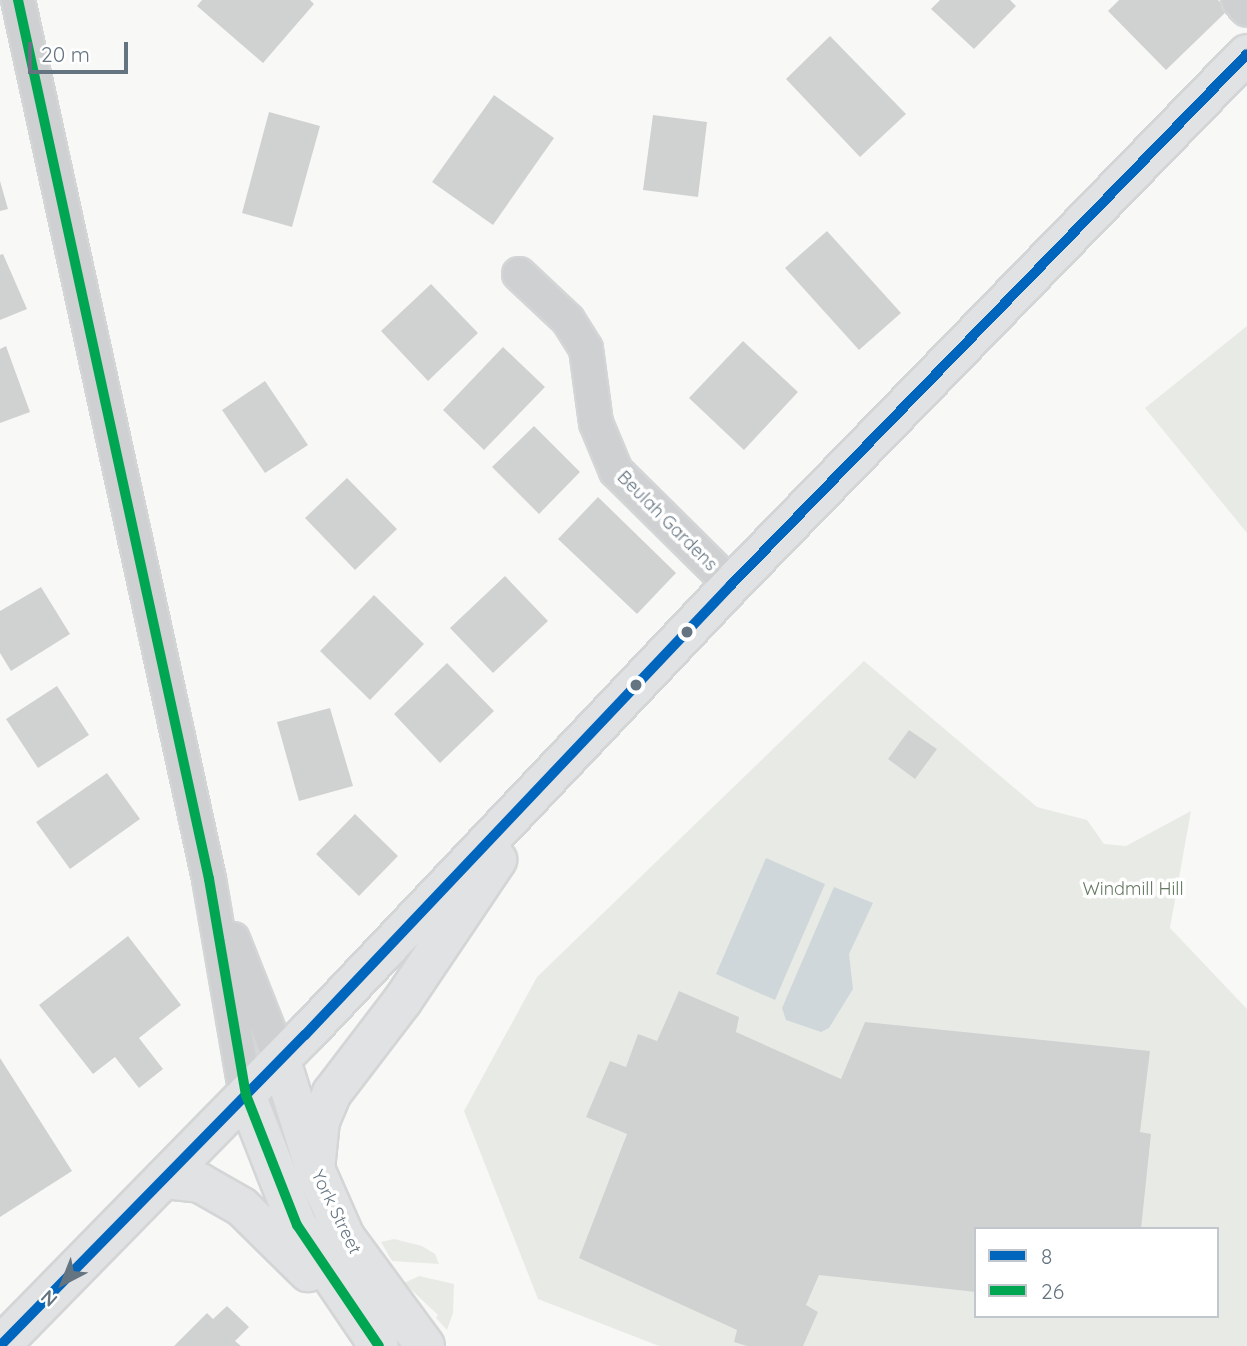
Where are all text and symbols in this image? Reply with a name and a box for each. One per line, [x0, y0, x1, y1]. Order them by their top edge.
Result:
scale bar [32, 28, 131, 72]
text: 20 m [41, 41, 90, 67]
street label: Beulah Gardens [613, 467, 721, 575]
unlabelled marker [680, 625, 694, 639]
unlabelled marker [629, 678, 643, 692]
park label: Windmill Hill [1082, 878, 1184, 900]
street label: York Street [306, 1166, 366, 1258]
legend [974, 1227, 1219, 1318]
text: 8 [1041, 1243, 1052, 1269]
north arrow [28, 1248, 98, 1318]
text: 26 [1041, 1278, 1064, 1304]
text: N [36, 1285, 62, 1312]

